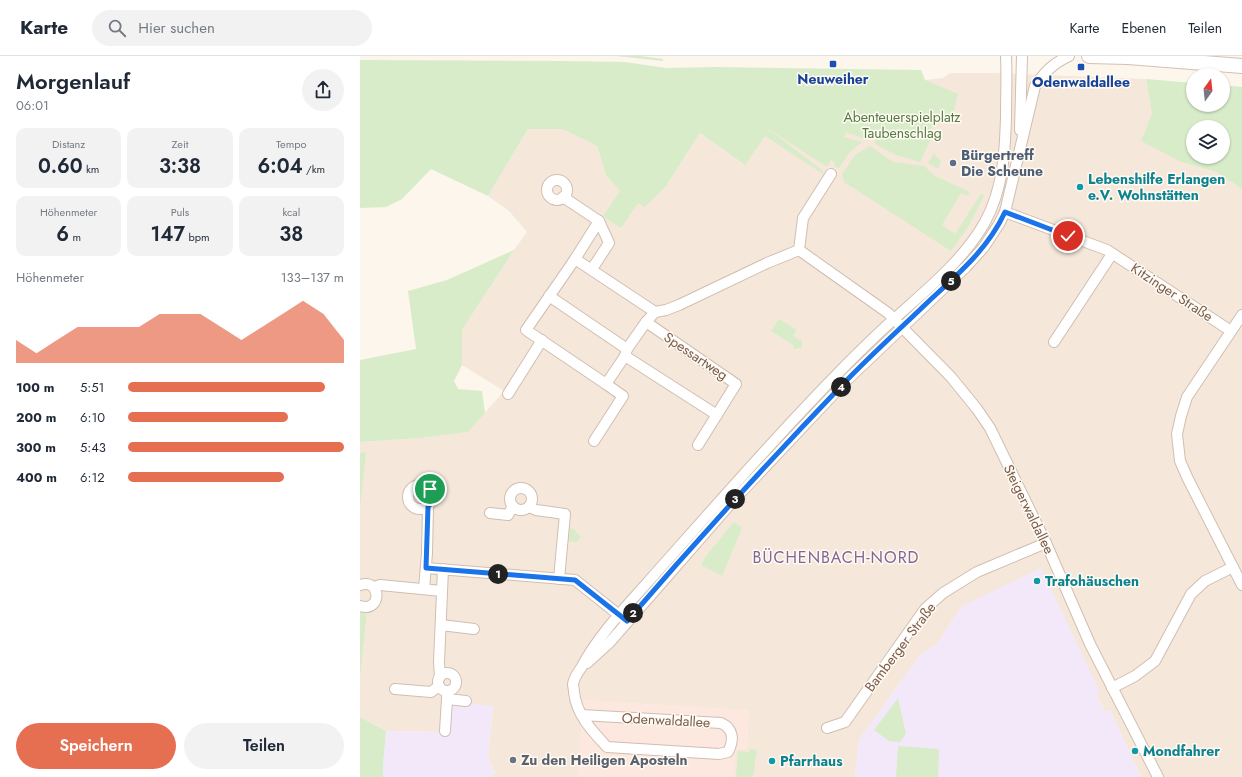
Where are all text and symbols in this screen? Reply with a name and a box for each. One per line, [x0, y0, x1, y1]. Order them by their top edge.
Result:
search box [92, 10, 372, 46]
text: Karte [20, 14, 68, 41]
icon: search [106, 17, 128, 39]
text: Hier suchen [138, 17, 215, 39]
text: Karte [1069, 18, 1099, 38]
text: Ebenen [1121, 18, 1166, 38]
text: Teilen [1188, 18, 1222, 38]
marker: Neuweiher [828, 59, 838, 69]
marker: Odenwaldallee [1076, 62, 1086, 72]
text: Morgenlauf [16, 65, 130, 97]
north arrow [1186, 68, 1230, 112]
map controls [1186, 68, 1230, 164]
button: share [302, 69, 344, 111]
place label: Neuweiher [797, 69, 869, 89]
place label: Odenwaldallee [1032, 72, 1130, 92]
text: 06:01 [16, 96, 49, 115]
park label: Abenteuerspielplatz Taubenschlag [843, 107, 961, 143]
button: layers [1186, 120, 1230, 164]
text: Distanz [52, 136, 85, 152]
text: Zeit [172, 136, 188, 152]
text: Tempo [276, 136, 307, 152]
place label: Bürgertreff Die Scheune [961, 145, 1043, 181]
text: 0.60 [38, 152, 83, 181]
text: 3:38 [159, 152, 201, 181]
text: 6:04 [258, 152, 303, 181]
marker: Bürgertreff Die Scheune [948, 158, 958, 168]
text: km [83, 161, 99, 177]
text: /km [303, 161, 325, 177]
place label: Lebenshilfe Erlangen e.V. Wohnstätten [1088, 169, 1225, 205]
marker: Lebenshilfe Erlangen e.V. Wohnstätten [1075, 182, 1085, 192]
text: Höhenmeter [40, 204, 97, 220]
text: Puls [171, 204, 189, 220]
text: kcal [282, 204, 300, 220]
pin [1051, 219, 1085, 253]
text: 6 [56, 220, 69, 249]
text: 147 [150, 220, 185, 249]
text: 38 [279, 220, 303, 249]
icon: check [1057, 225, 1079, 247]
text: m [69, 229, 81, 245]
text: bpm [185, 229, 210, 245]
street label: Kitzinger Straße [1127, 258, 1217, 326]
text: Höhenmeter [16, 268, 84, 287]
text: 133–137 m [281, 268, 344, 287]
pin: 5 [941, 271, 961, 291]
text: 5 [947, 273, 955, 289]
street label: Spessartweg [660, 327, 732, 385]
pin: 4 [831, 377, 851, 397]
text: 100 m [16, 378, 54, 397]
text: 5:51 [80, 378, 104, 397]
text: 4 [837, 379, 845, 395]
text: 200 m [16, 408, 56, 427]
text: 6:10 [80, 408, 105, 427]
text: 300 m [16, 438, 56, 457]
text: 5:43 [80, 438, 106, 457]
street label: Steigerwaldallee [999, 461, 1059, 557]
text: 400 m [16, 468, 57, 487]
text: 6:12 [80, 468, 105, 487]
pin [413, 472, 447, 506]
icon: arrive [419, 478, 441, 500]
pin: 3 [725, 489, 745, 509]
text: 3 [732, 491, 738, 507]
district label: BÜCHENBACH-NORD [753, 546, 919, 569]
pin: 1 [488, 564, 508, 584]
text: 1 [495, 566, 501, 582]
place label: Trafohäuschen [1045, 571, 1139, 591]
marker: Trafohäuschen [1032, 576, 1042, 586]
street label: Bamberger Straße [860, 598, 940, 696]
pin: 2 [623, 603, 643, 623]
text: 2 [629, 605, 637, 621]
street label: Odenwaldallee [621, 708, 711, 732]
button: Speichern [16, 723, 176, 769]
button: Teilen [184, 723, 344, 769]
place label: Mondfahrer [1143, 741, 1220, 761]
marker: Mondfahrer [1130, 746, 1140, 756]
place label: Zu den Heiligen Aposteln [521, 750, 688, 770]
place label: Pfarrhaus [780, 751, 843, 771]
marker: Zu den Heiligen Aposteln [508, 755, 518, 765]
marker: Pfarrhaus [767, 756, 777, 766]

